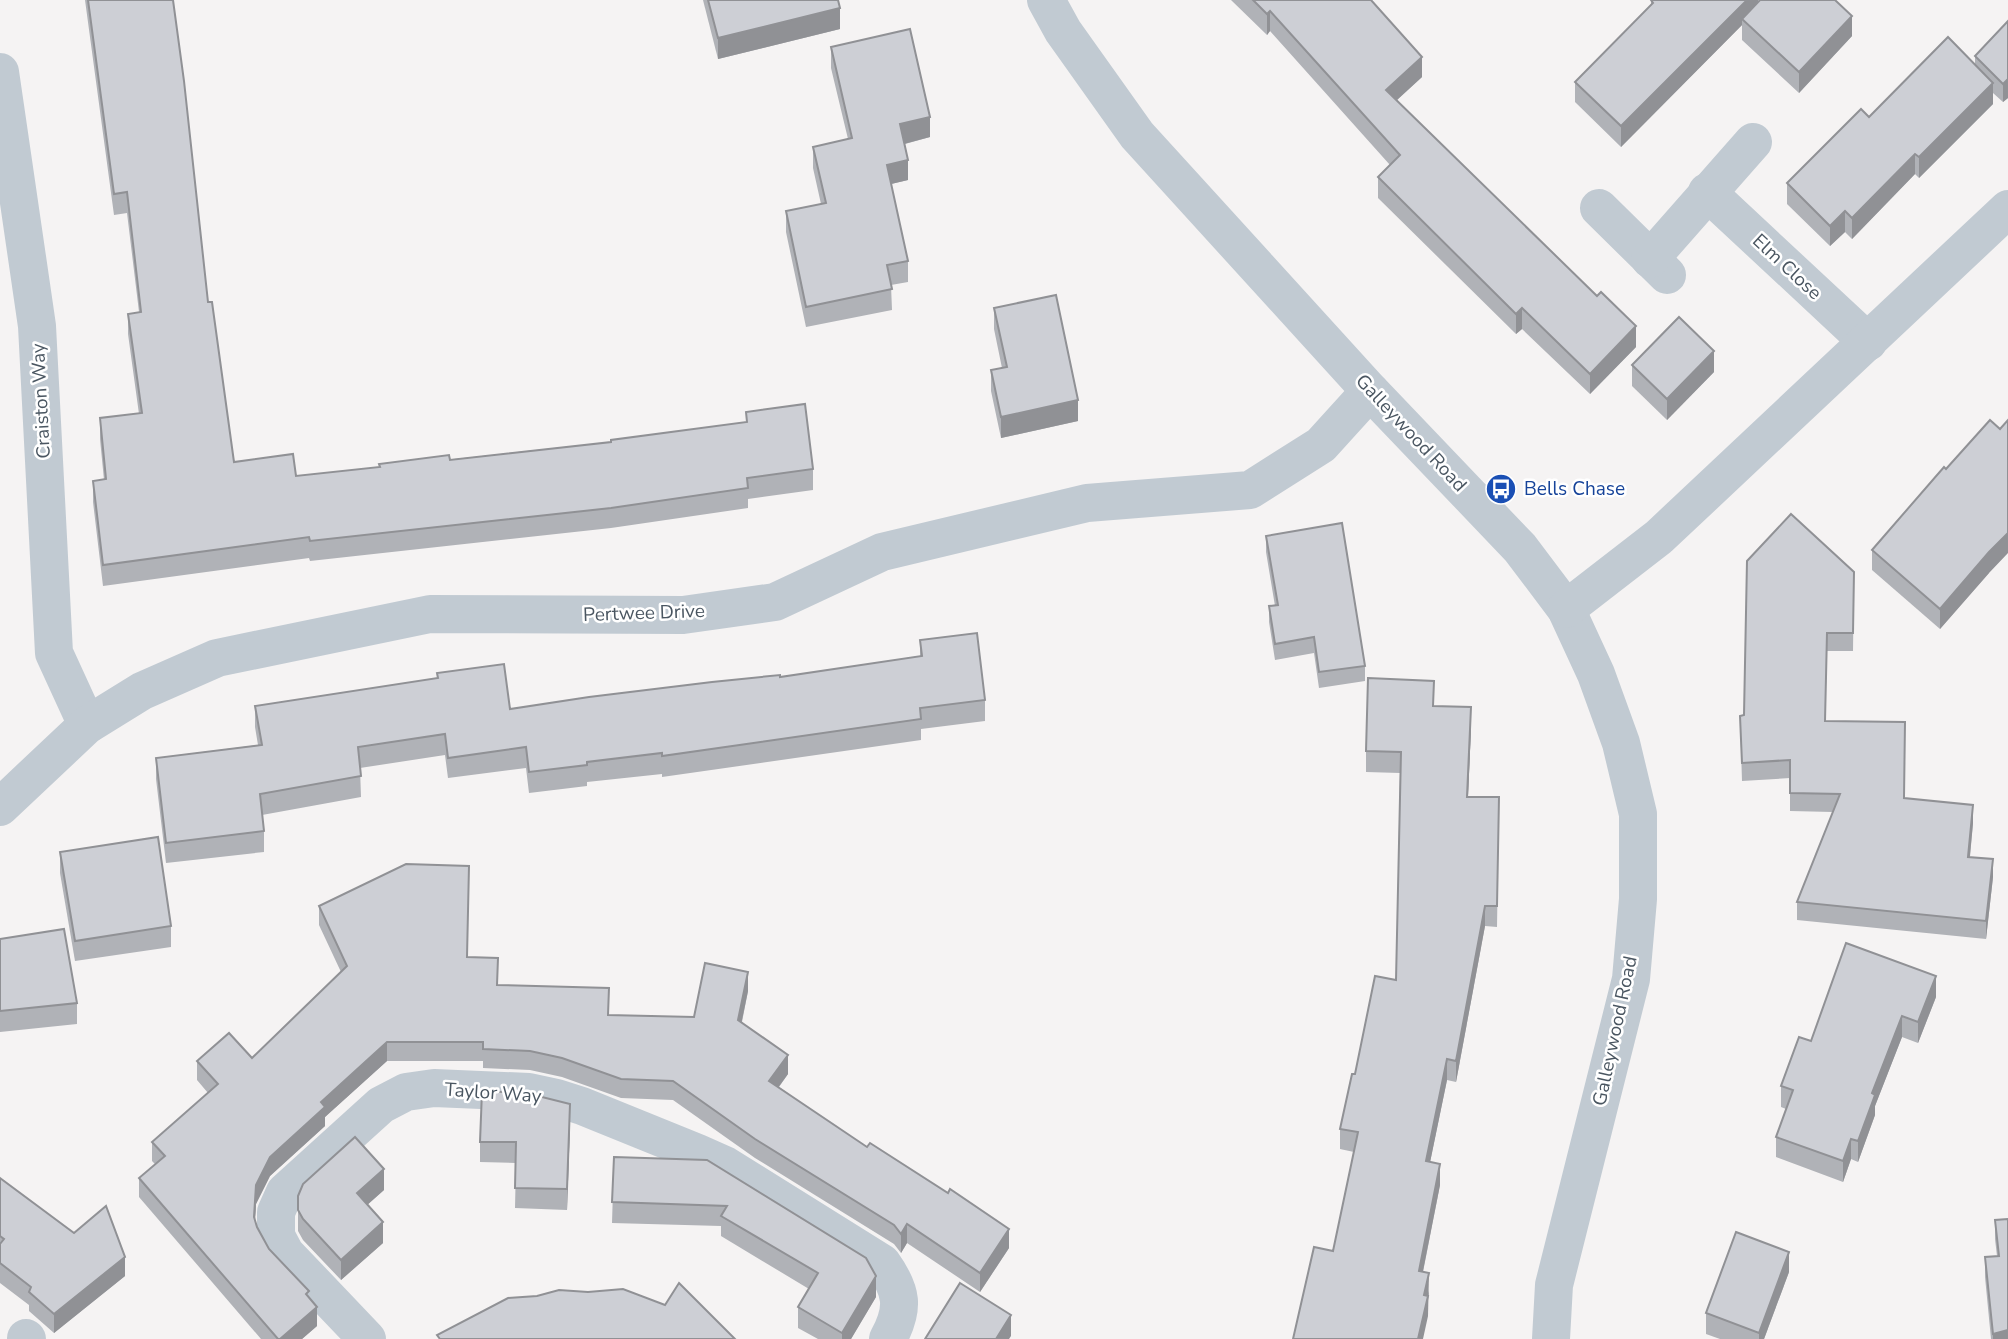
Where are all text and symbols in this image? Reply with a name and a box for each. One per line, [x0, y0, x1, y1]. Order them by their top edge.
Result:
street label: Elm Close [1747, 228, 1827, 306]
street label: Craiston Way [25, 342, 57, 459]
street label: Galleywood Road [1350, 368, 1472, 498]
bus stop icon: Bells Chase [1484, 472, 1518, 506]
place label: Bells Chase [1524, 476, 1625, 502]
street label: Pertwee Drive [583, 598, 705, 628]
street label: Galleywood Road [1586, 954, 1644, 1108]
street label: Taylor Way [444, 1077, 543, 1109]

